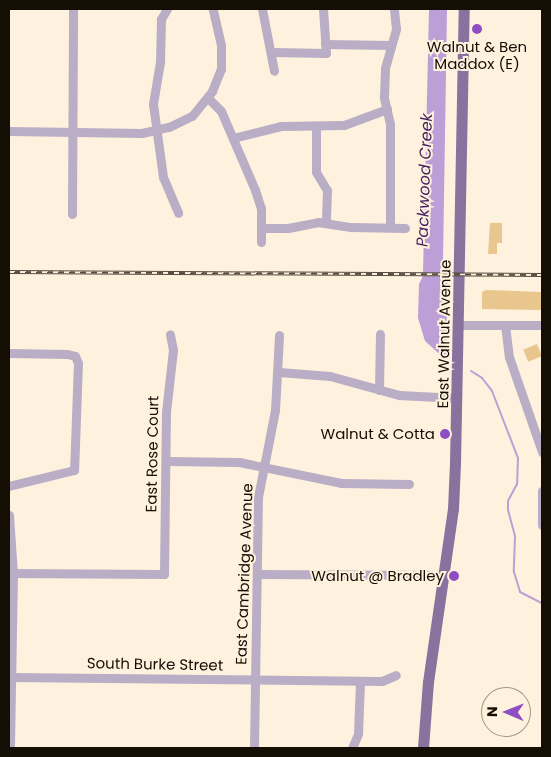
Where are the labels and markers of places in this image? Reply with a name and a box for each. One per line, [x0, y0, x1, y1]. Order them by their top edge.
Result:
marker: Walnut & Ben Maddox (E) [471, 23, 483, 35]
place label: Walnut & Ben Maddox (E) [427, 37, 527, 72]
place label: Walnut & Cotta [321, 425, 435, 443]
marker: Walnut & Cotta [439, 428, 451, 440]
place label: Walnut @ Bradley [311, 567, 444, 585]
marker: Walnut @ Bradley [448, 570, 460, 582]

